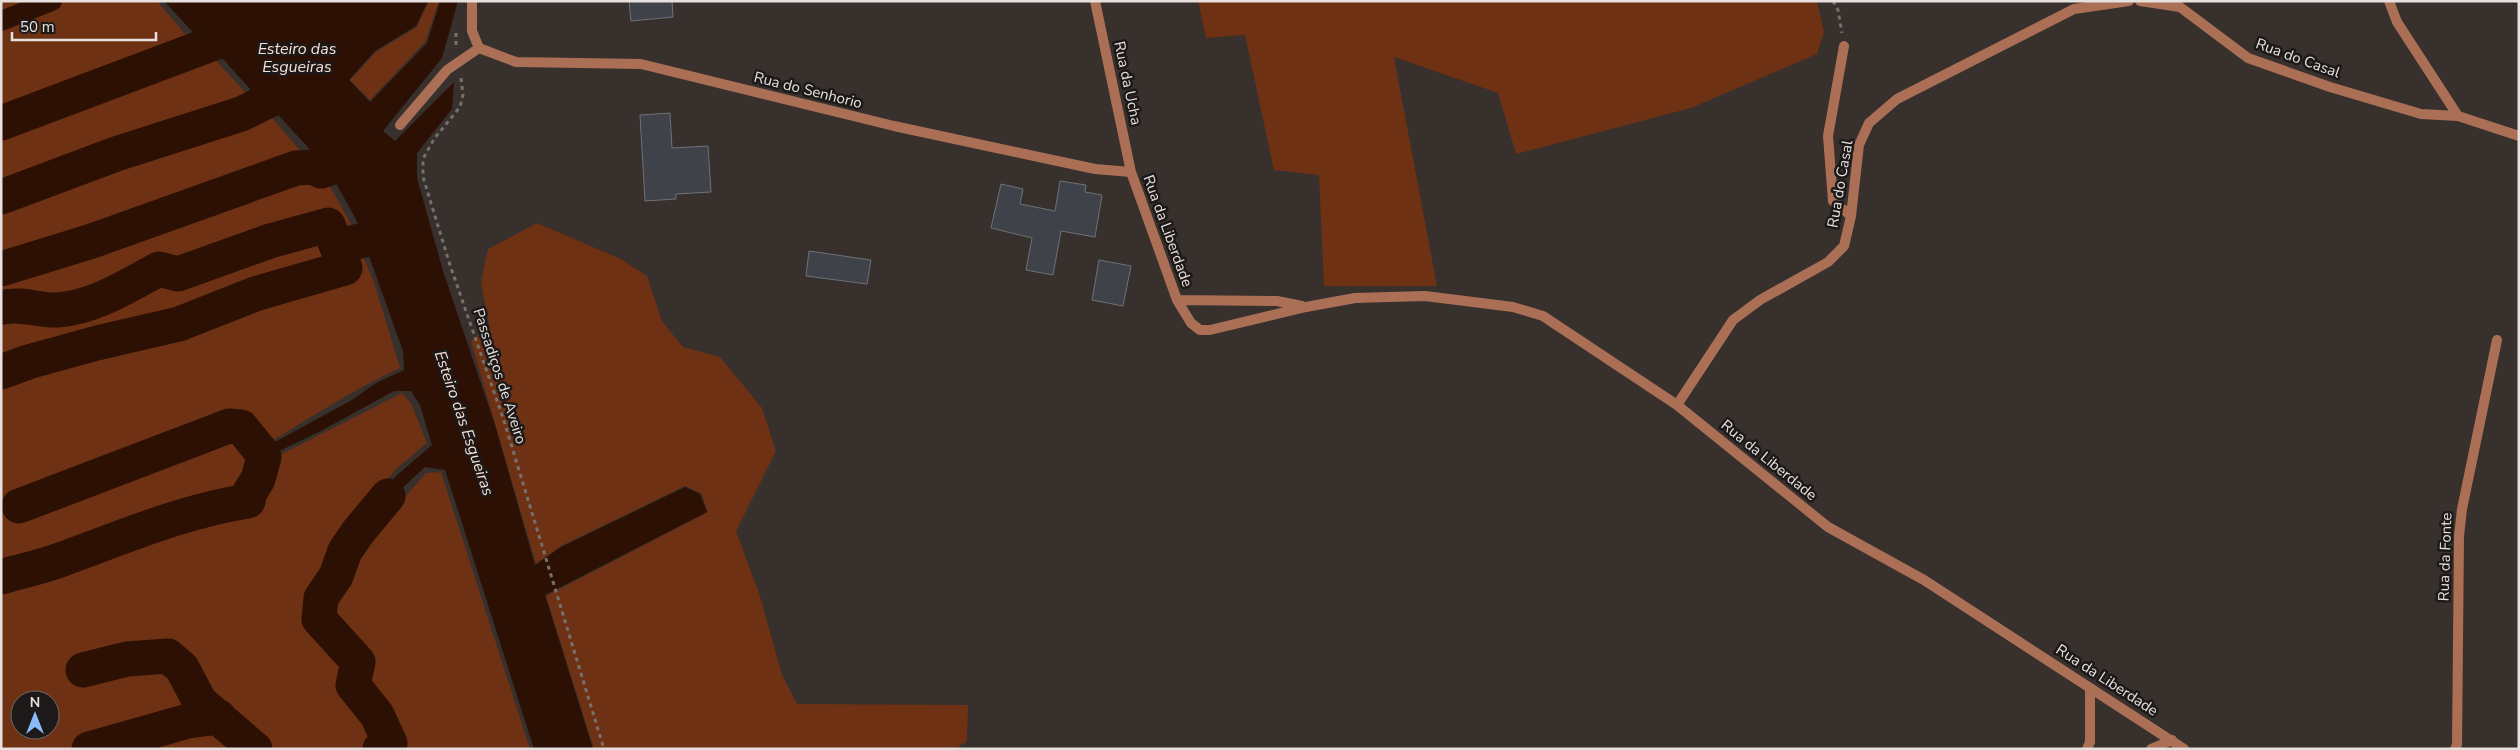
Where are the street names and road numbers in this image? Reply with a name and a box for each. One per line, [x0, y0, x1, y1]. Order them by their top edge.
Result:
street label: Rua do Casal [2253, 33, 2344, 83]
street label: Rua da Ucha [1109, 39, 1147, 127]
street label: Rua do Senhorio [752, 67, 864, 113]
street label: Rua do Casal [1822, 138, 1858, 229]
street label: Rua da Liberdade [1138, 172, 1198, 290]
street label: Passadiços de Aveiro [469, 306, 531, 446]
street label: Rua da Liberdade [1717, 415, 1821, 505]
street label: Rua da Fonte [2433, 512, 2457, 602]
street label: Rua da Liberdade [2052, 640, 2162, 720]

